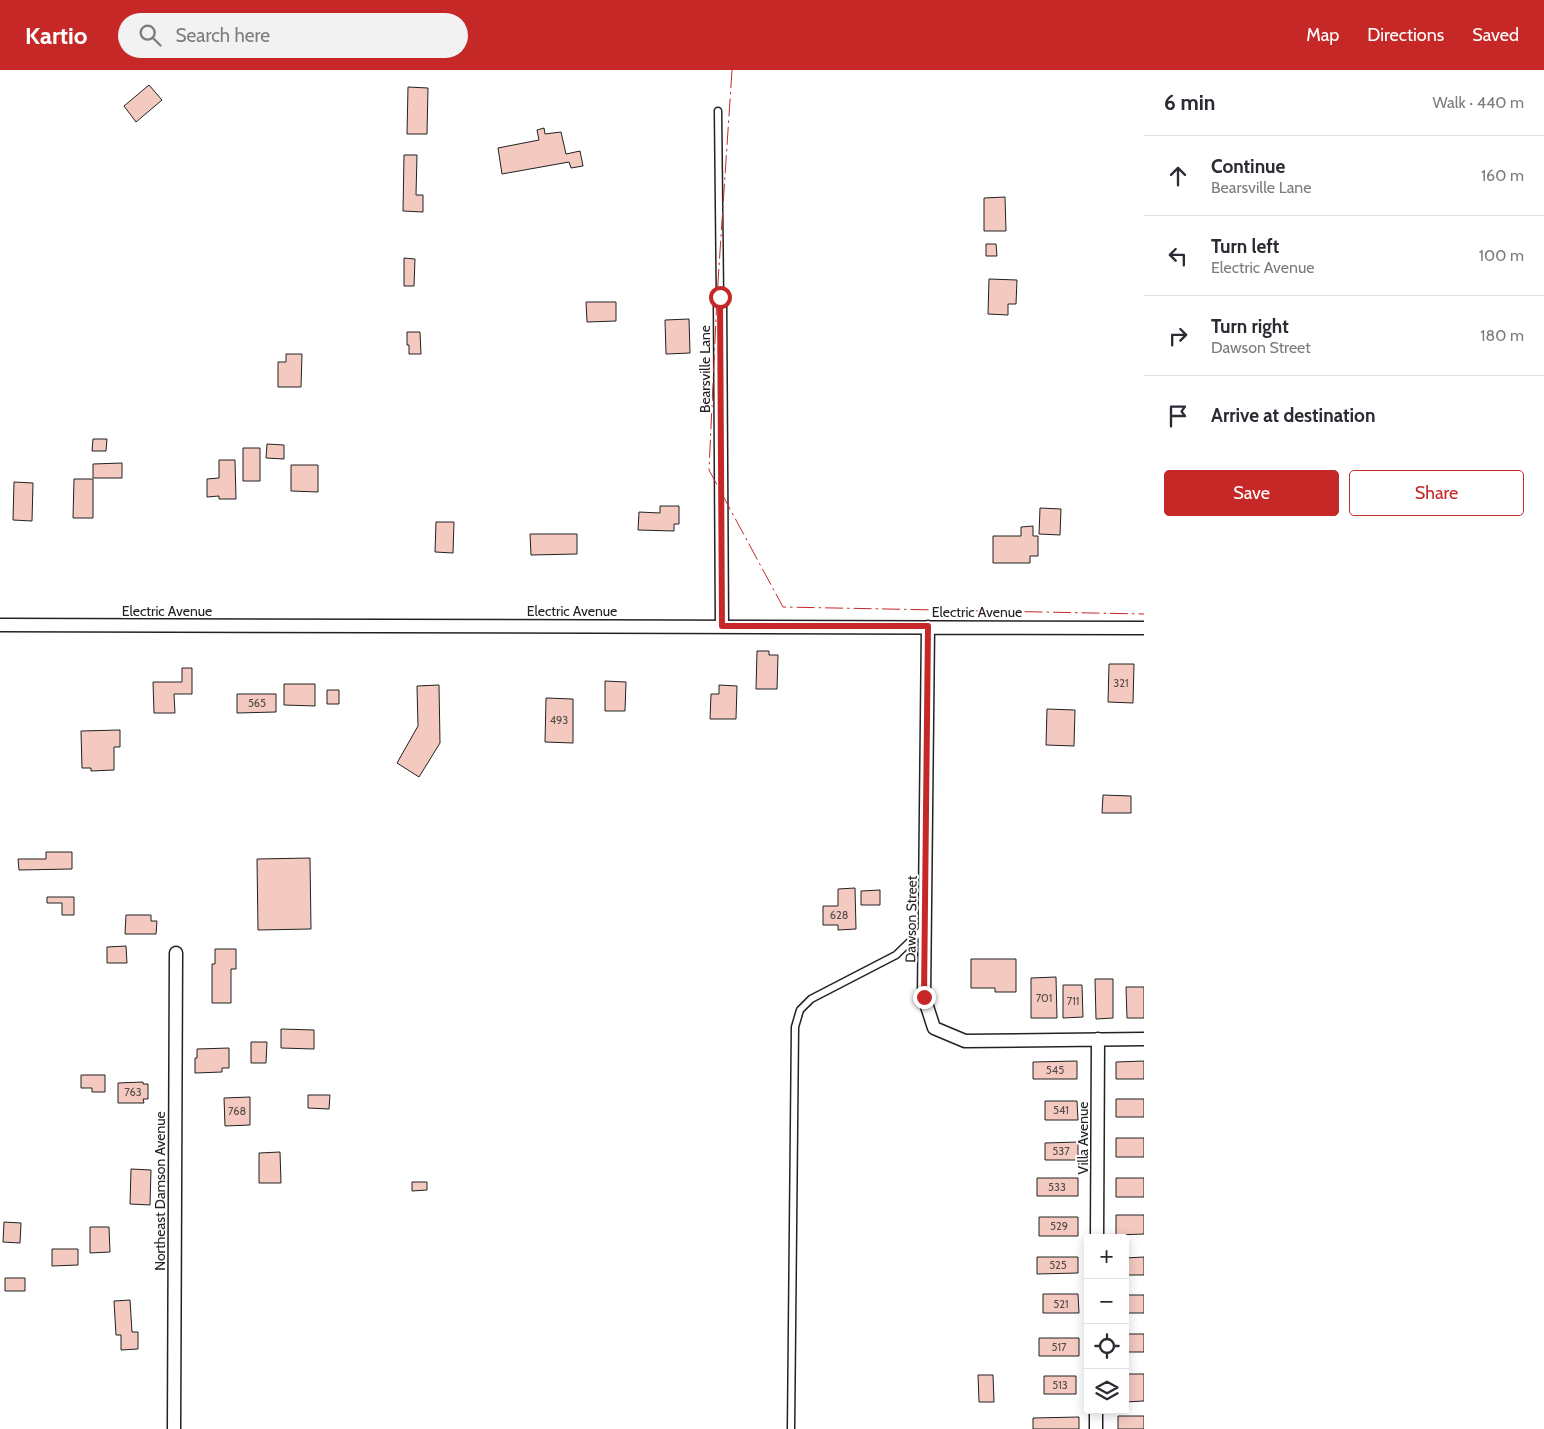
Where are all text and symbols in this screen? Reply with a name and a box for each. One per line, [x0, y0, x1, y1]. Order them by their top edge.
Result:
search box [118, 13, 468, 58]
text: Kartio [25, 21, 88, 50]
icon: search [136, 21, 164, 49]
text: Search here [176, 24, 270, 47]
text: Map [1306, 24, 1339, 46]
text: Directions [1367, 24, 1444, 46]
text: Saved [1472, 24, 1519, 46]
text: 6 min [1164, 90, 1215, 115]
text: Walk · 440 m [1433, 93, 1524, 112]
text: Continue [1211, 155, 1285, 178]
icon: ahead [1164, 162, 1192, 190]
text: 160 m [1481, 166, 1524, 185]
text: Bearsville Lane [1211, 178, 1311, 197]
text: Turn left [1211, 235, 1279, 258]
icon: left [1164, 242, 1192, 270]
text: 100 m [1479, 246, 1524, 265]
text: Electric Avenue [1211, 258, 1314, 277]
route start [709, 286, 732, 309]
text: Turn right [1211, 315, 1289, 338]
icon: right [1164, 322, 1192, 350]
street label: Bearsville Lane [696, 325, 714, 413]
text: 180 m [1480, 326, 1524, 345]
text: Dawson Street [1211, 338, 1311, 357]
icon: arrive [1164, 402, 1192, 430]
text: Arrive at destination [1211, 404, 1375, 427]
button: Save [1164, 470, 1339, 516]
button: Share [1349, 470, 1524, 516]
street label: Electric Avenue [122, 602, 212, 620]
street label: Electric Avenue [527, 602, 617, 620]
street label: Electric Avenue [932, 603, 1022, 621]
house number: 321 [1113, 676, 1129, 690]
house number: 565 [248, 696, 266, 710]
house number: 493 [550, 713, 568, 727]
street label: Dawson Street [901, 875, 921, 963]
house number: 628 [830, 908, 848, 922]
route end [913, 986, 936, 1009]
house number: 701 [1036, 991, 1052, 1005]
house number: 711 [1067, 994, 1079, 1008]
house number: 545 [1046, 1063, 1064, 1077]
house number: 763 [124, 1085, 142, 1099]
street label: Villa Avenue [1074, 1102, 1092, 1175]
house number: 541 [1053, 1103, 1069, 1117]
house number: 768 [228, 1104, 246, 1118]
street label: Northeast Damson Avenue [151, 1111, 169, 1271]
house number: 537 [1052, 1144, 1070, 1158]
house number: 533 [1048, 1180, 1066, 1194]
house number: 529 [1050, 1219, 1068, 1233]
map controls [1084, 1234, 1129, 1414]
button: + [1084, 1234, 1129, 1279]
house number: 525 [1049, 1258, 1067, 1272]
button: − [1084, 1279, 1129, 1324]
house number: 521 [1053, 1297, 1069, 1311]
button: locate [1084, 1324, 1129, 1369]
house number: 517 [1051, 1340, 1067, 1354]
button: layers [1084, 1369, 1129, 1414]
house number: 513 [1052, 1378, 1068, 1392]

